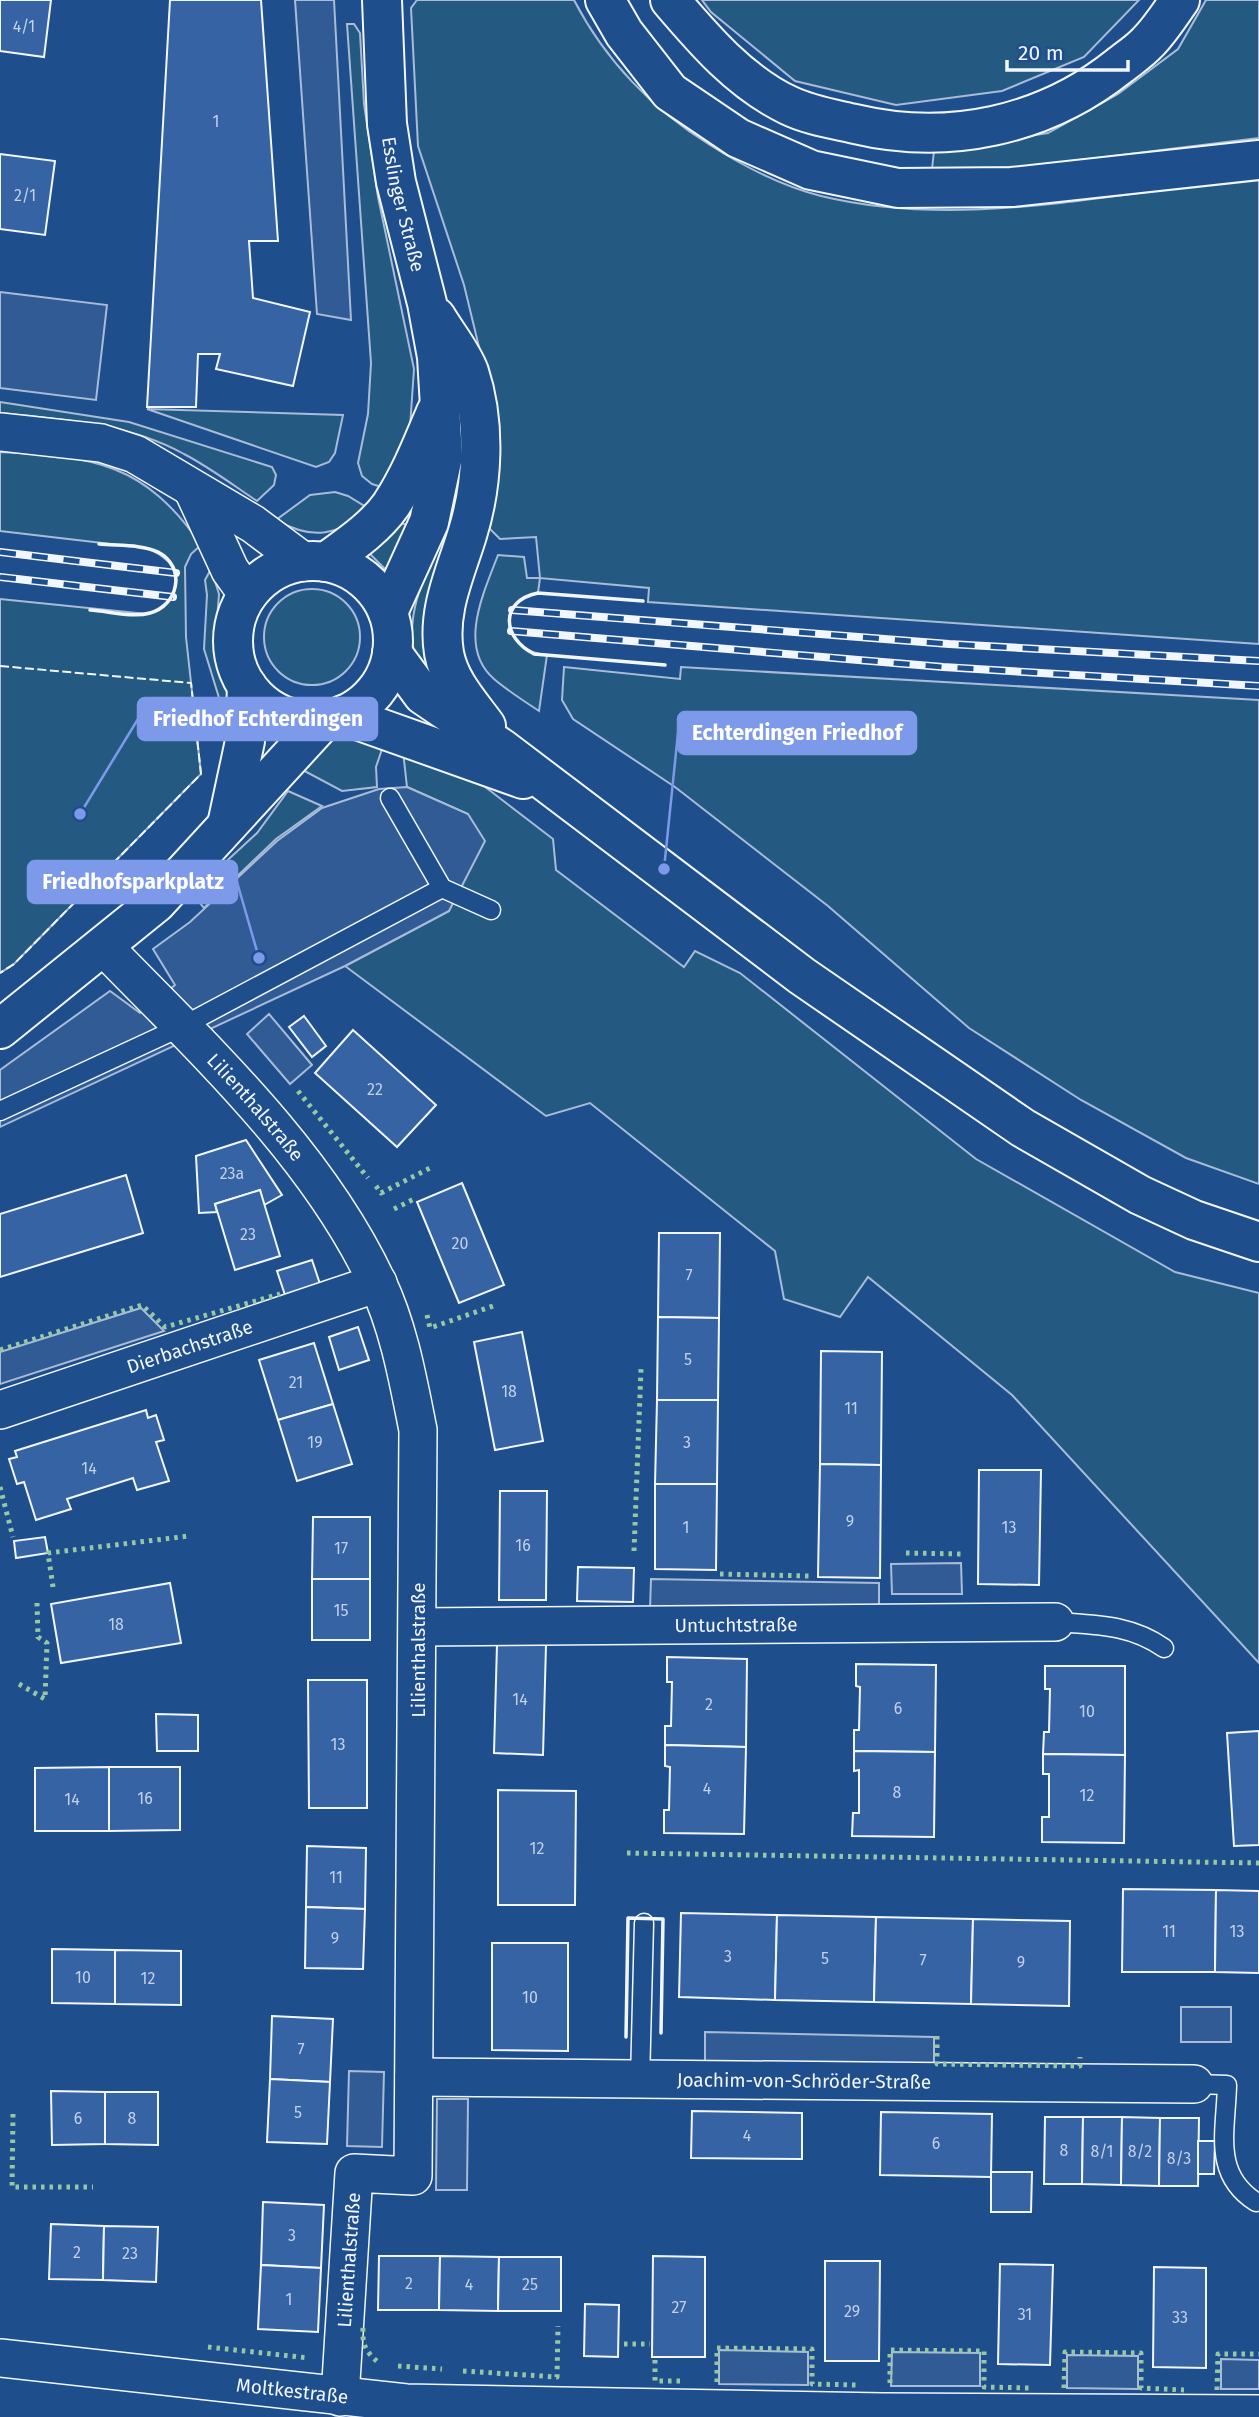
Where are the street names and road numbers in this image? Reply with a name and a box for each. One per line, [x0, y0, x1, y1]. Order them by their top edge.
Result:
street label: Esslinger Straße [378, 135, 430, 274]
street label: Lilienthalstraße [203, 1048, 309, 1165]
street label: Dierbachstraße [124, 1314, 256, 1378]
street label: Lilienthalstraße [407, 1582, 430, 1718]
street label: Untuchtstraße [674, 1613, 798, 1636]
street label: Joachim-von-Schröder-Straße [677, 2068, 931, 2093]
street label: Lilienthalstraße [333, 2192, 365, 2328]
street label: Moltkestraße [235, 2373, 349, 2408]

